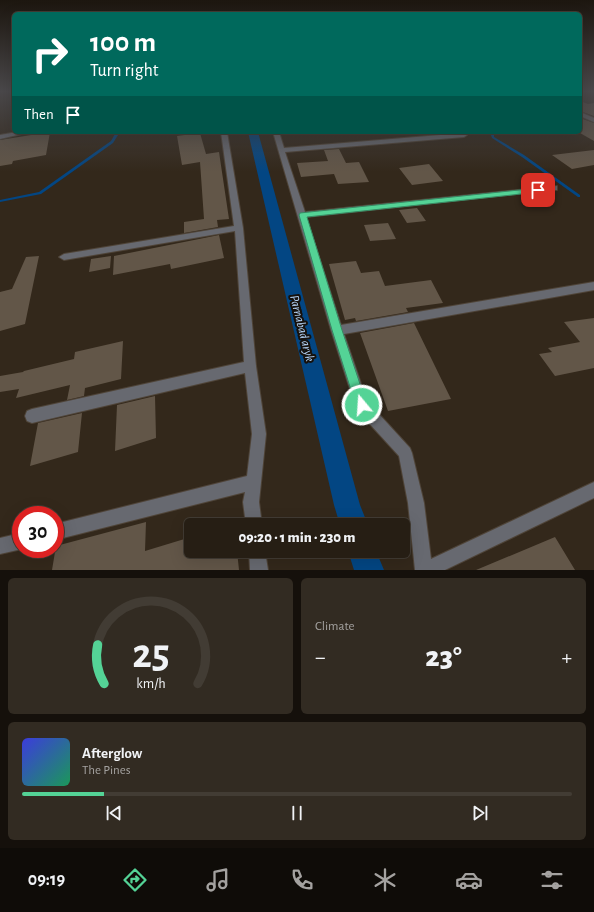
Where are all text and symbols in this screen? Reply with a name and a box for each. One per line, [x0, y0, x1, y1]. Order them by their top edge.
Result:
icon: right [24, 28, 76, 80]
text: 100 m [90, 29, 156, 57]
text: Turn right [90, 62, 159, 80]
icon: arrive [62, 104, 84, 126]
text: Then [24, 107, 54, 122]
pin [521, 173, 555, 207]
icon: arrive [527, 179, 549, 201]
water label: Parnabad aryk [287, 294, 316, 363]
position arrow [341, 384, 383, 426]
speed limit sign: 30 [12, 506, 64, 558]
text: 09:20 · 1 min · 230 m [239, 530, 355, 545]
text: Climate [315, 620, 354, 633]
text: 25 [132, 634, 169, 675]
text: 23° [425, 642, 462, 672]
text: − [315, 646, 326, 668]
text: + [561, 646, 572, 668]
text: km/h [136, 677, 165, 691]
text: Afterglow [82, 746, 142, 761]
text: The Pines [82, 764, 131, 777]
icon: previous [103, 802, 125, 824]
icon: pause [286, 802, 308, 824]
icon: next [469, 802, 491, 824]
icon: directions [121, 866, 149, 894]
icon: music [204, 866, 232, 894]
icon: phone [288, 866, 316, 894]
icon: climate [371, 866, 399, 894]
icon: car [455, 866, 483, 894]
icon: filters [538, 866, 566, 894]
text: 09:19 [28, 871, 65, 889]

